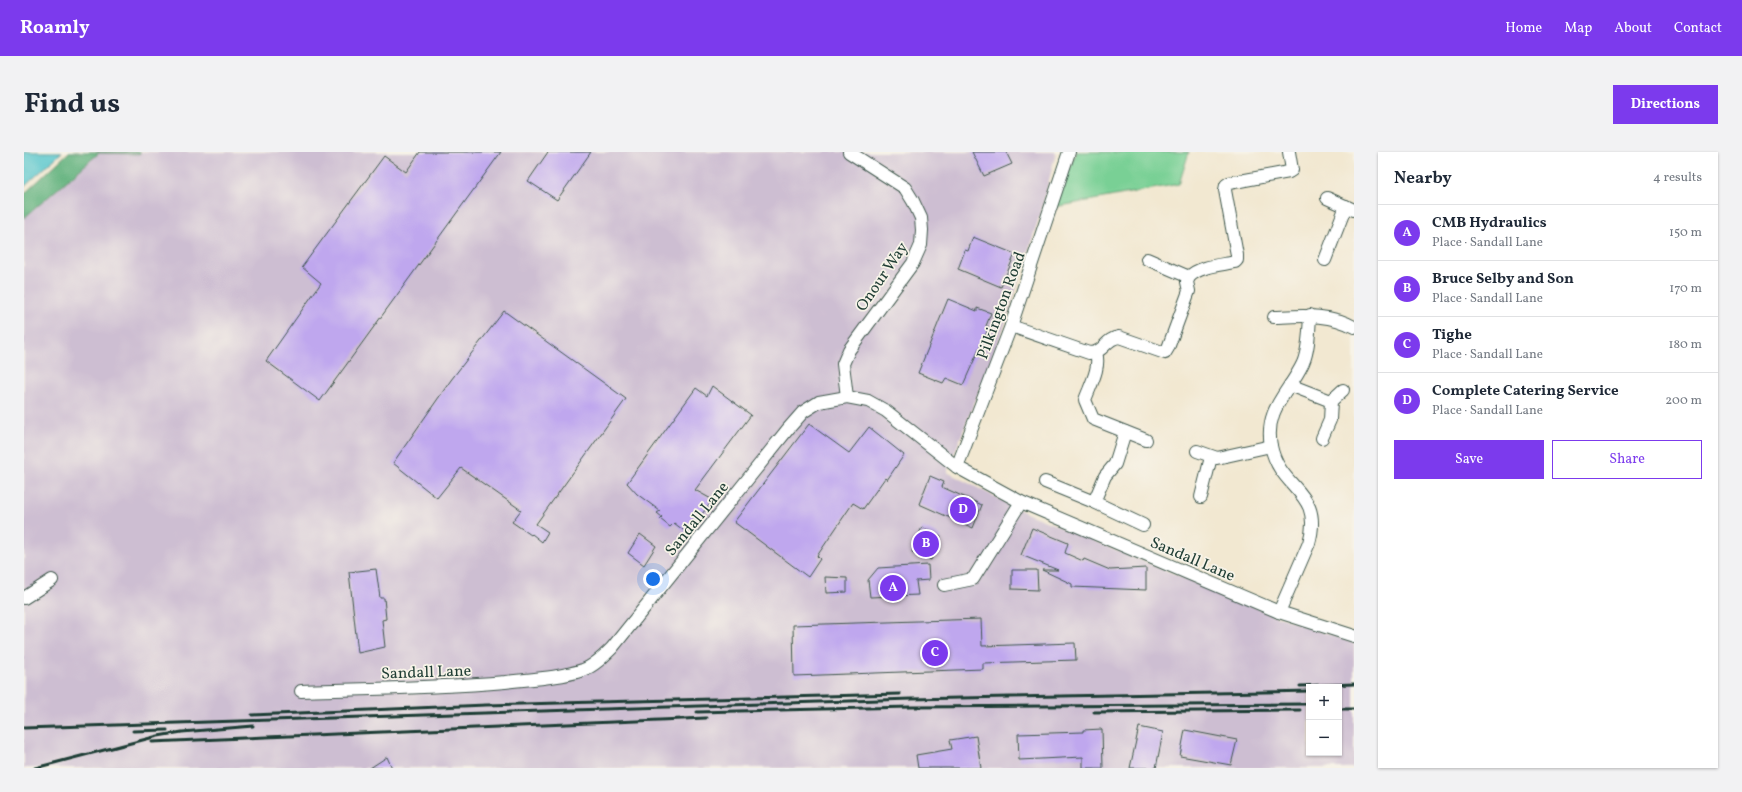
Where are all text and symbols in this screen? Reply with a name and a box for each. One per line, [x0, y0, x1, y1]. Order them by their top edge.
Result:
text: Roamly [20, 15, 90, 41]
text: Home [1505, 19, 1542, 38]
text: Map [1564, 19, 1592, 38]
text: About [1614, 19, 1652, 38]
text: Contact [1674, 19, 1722, 38]
text: Find us [24, 85, 120, 124]
button: Directions [1613, 85, 1718, 124]
text: Nearby [1394, 167, 1452, 190]
text: 4 results [1653, 169, 1702, 187]
text: CMB Hydraulics [1432, 213, 1547, 234]
text: A [1402, 224, 1412, 242]
text: 150 m [1669, 224, 1702, 242]
text: Place · Sandall Lane [1432, 234, 1543, 252]
street label: Onour Way [851, 238, 914, 316]
street label: Pilkington Road [972, 249, 1032, 363]
text: Bruce Selby and Son [1432, 269, 1574, 290]
text: B [1403, 280, 1411, 298]
text: 170 m [1669, 280, 1702, 298]
text: Place · Sandall Lane [1432, 290, 1543, 308]
text: Tighe [1432, 325, 1472, 346]
text: C [1403, 336, 1411, 354]
text: 180 m [1668, 336, 1702, 354]
text: Place · Sandall Lane [1432, 346, 1543, 364]
text: Complete Catering Service [1432, 381, 1619, 402]
text: D [1402, 392, 1412, 410]
text: 200 m [1665, 392, 1702, 410]
text: Place · Sandall Lane [1432, 402, 1543, 420]
button: Save [1394, 440, 1544, 479]
button: Share [1552, 440, 1702, 479]
street label: Sandall Lane [661, 477, 734, 561]
pin: D [950, 495, 976, 525]
pin: B [913, 529, 939, 559]
street label: Sandall Lane [1146, 532, 1238, 588]
your location [643, 569, 663, 589]
pin: A [880, 573, 906, 603]
pin: C [922, 638, 948, 668]
street label: Sandall Lane [381, 660, 472, 686]
map controls [1306, 684, 1342, 756]
button: + [1306, 684, 1342, 720]
button: − [1306, 720, 1342, 756]

